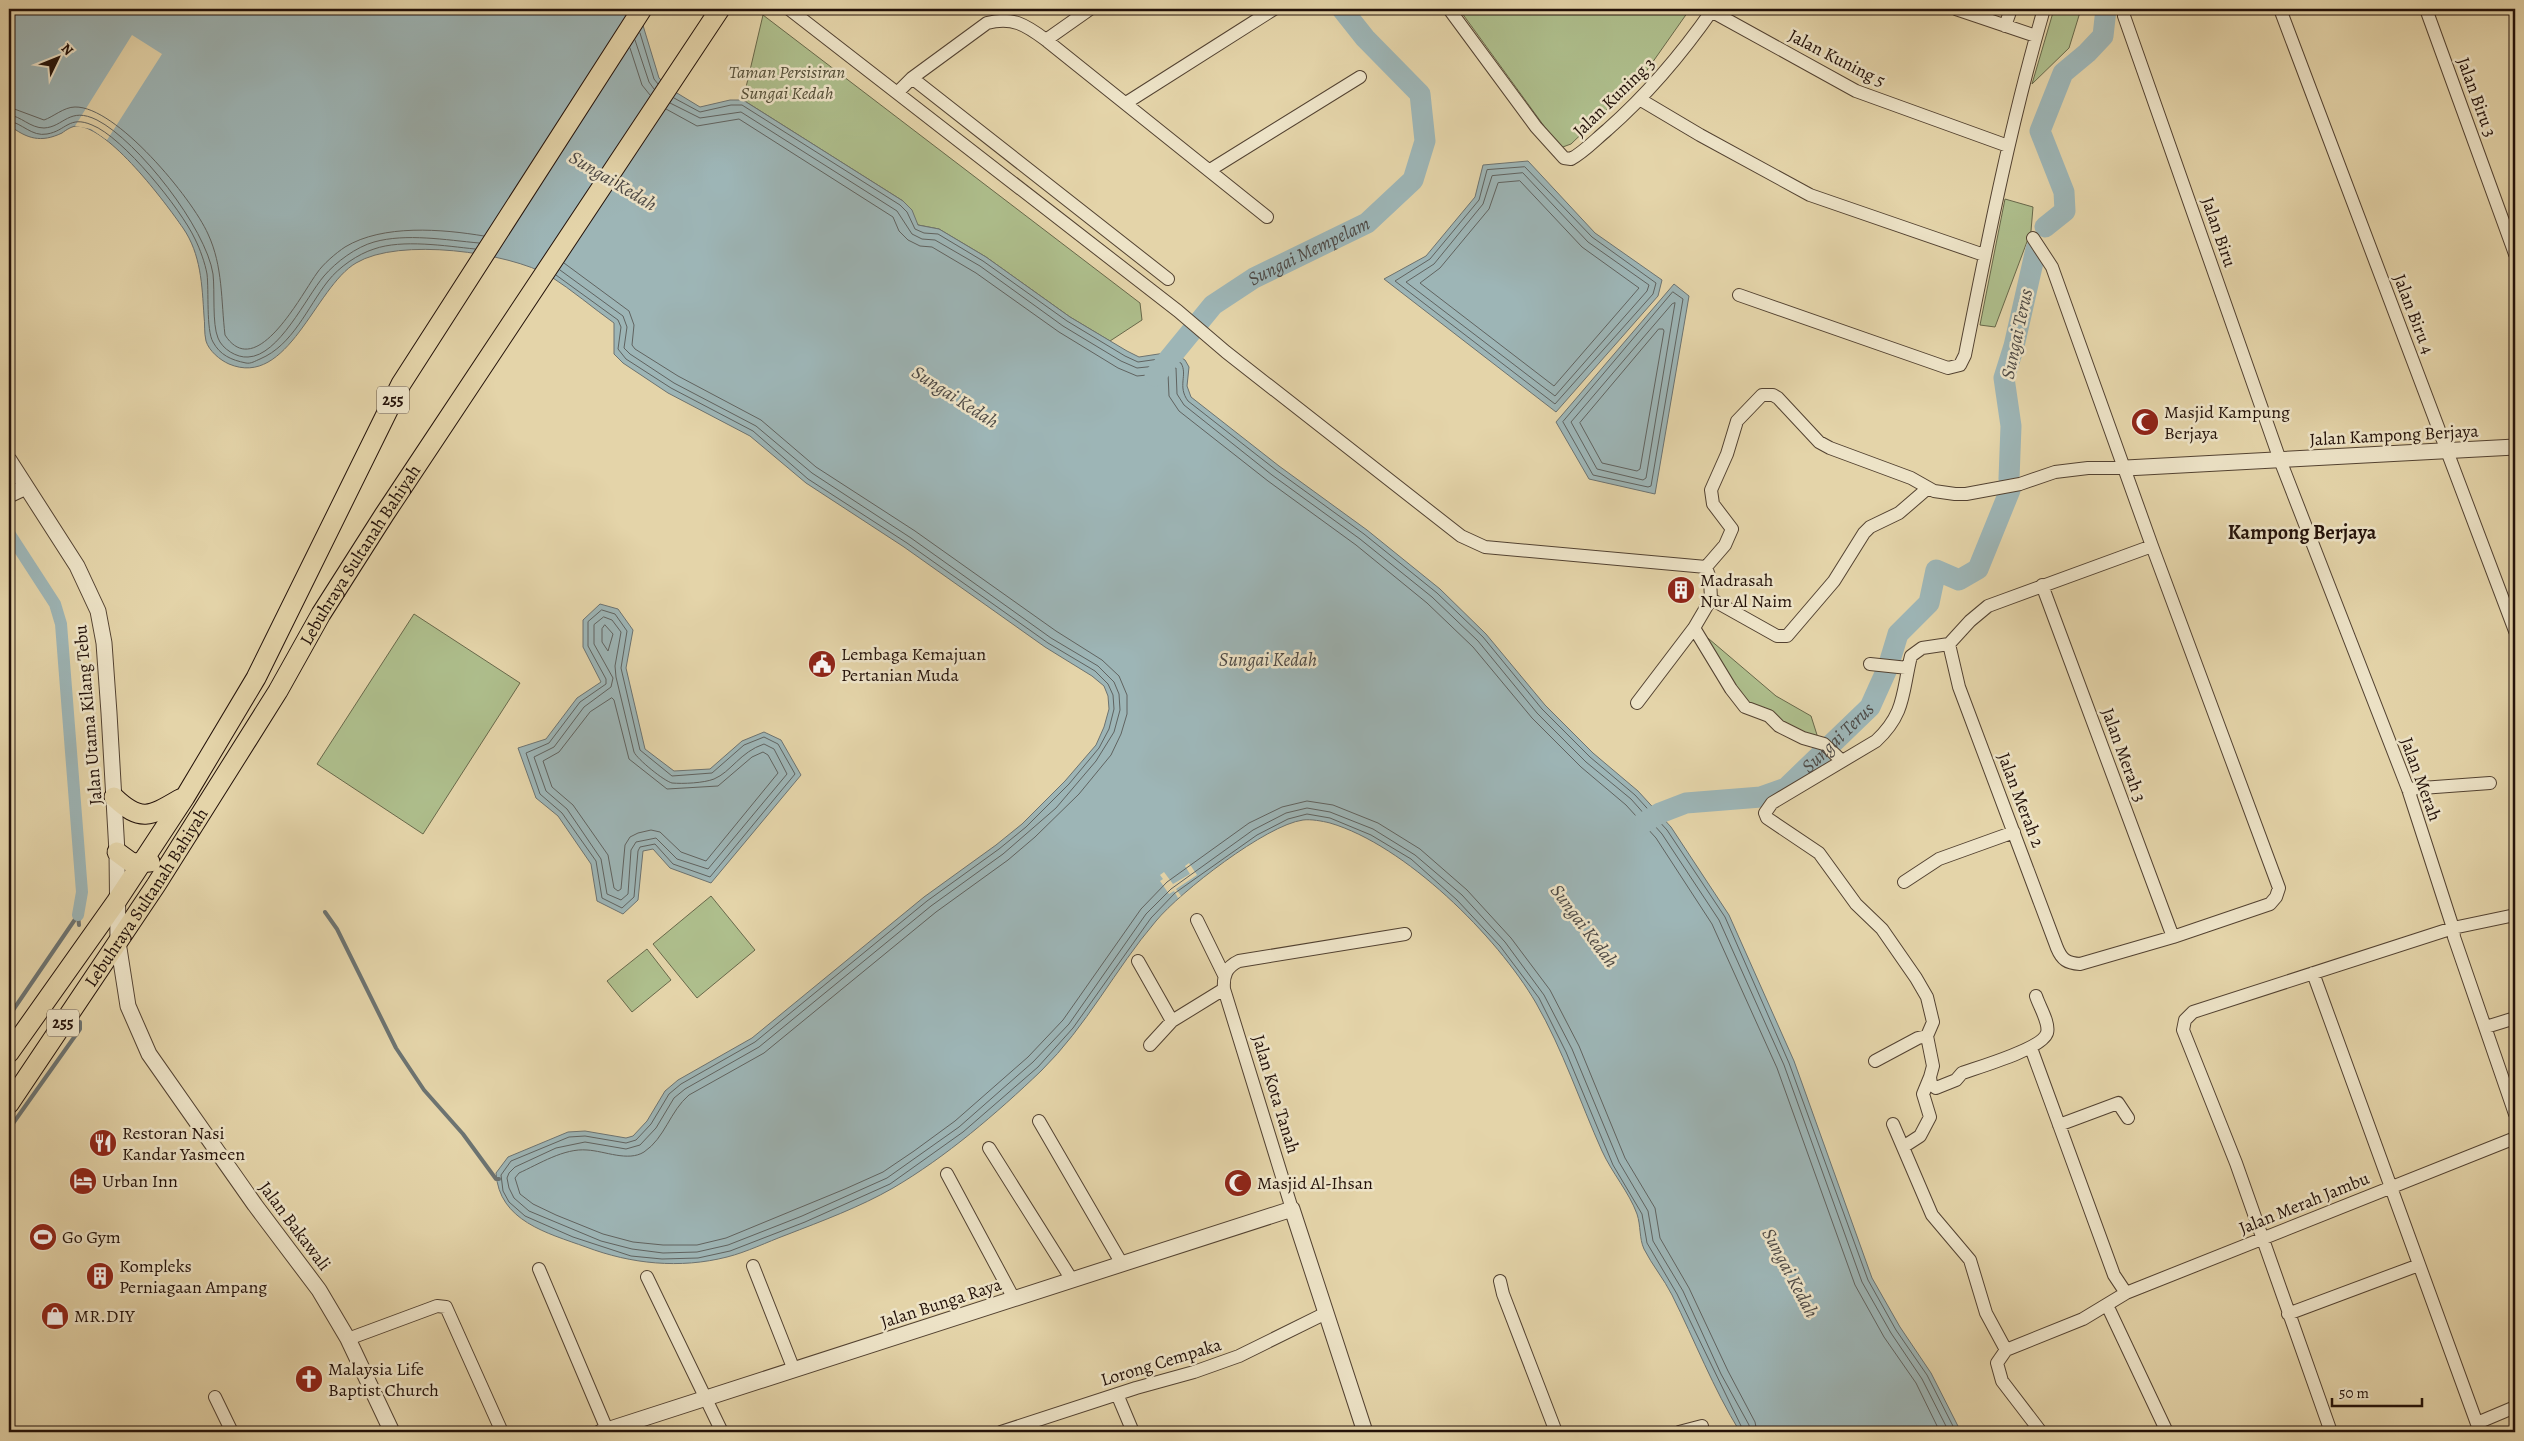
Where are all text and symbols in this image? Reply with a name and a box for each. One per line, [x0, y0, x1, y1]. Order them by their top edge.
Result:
street label: Jalan Kuning 5 [1784, 23, 1890, 93]
north arrow [32, 32, 82, 82]
text: N [57, 39, 78, 60]
street label: Jalan Kuning 3 [1568, 52, 1660, 142]
street label: Jalan Biru 3 [2451, 54, 2503, 140]
park label: Taman Persisiran Sungai Kedah [729, 60, 845, 105]
water label: Sungai Kedah [564, 145, 662, 217]
street label: Jalan Biru [2196, 194, 2242, 270]
water label: Sungai Mempelam [1242, 210, 1375, 292]
street label: Jalan Biru 4 [2388, 271, 2440, 357]
water label: Sungai Terus [1995, 286, 2039, 382]
water label: Sungai Kedah [907, 359, 1003, 435]
road number: 255 [377, 386, 409, 414]
place label: Masjid Kampung Berjaya [2164, 400, 2290, 445]
mosque icon: Masjid Kampung Berjaya [2130, 407, 2160, 437]
street label: Jalan Kampong Berjaya [2309, 419, 2480, 451]
street label: Lebuhraya Sultanah Bahiyah [294, 460, 426, 649]
district label: Kampong Berjaya [2228, 519, 2377, 546]
place label: Madrasah Nur Al Naim [1700, 568, 1792, 613]
building icon: Madrasah Nur Al Naim [1666, 575, 1696, 605]
street label: Jalan Utama Kilang Tebu [68, 624, 108, 806]
place label: Lembaga Kemajuan Pertanian Muda [841, 642, 986, 687]
water label: Sungai Kedah [1219, 647, 1317, 673]
public building icon: Lembaga Kemajuan Pertanian Muda [807, 649, 837, 679]
water label: Sungai Terus [1796, 696, 1880, 779]
street label: Jalan Merah 3 [2096, 705, 2152, 805]
street label: Jalan Merah [2395, 734, 2447, 825]
street label: Jalan Merah 2 [1992, 749, 2050, 851]
street label: Lebuhraya Sultanah Bahiyah [79, 803, 214, 992]
water label: Sungai Kedah [1544, 879, 1624, 973]
road number: 255 [47, 1010, 79, 1036]
street label: Jalan Kota Tanah [1247, 1032, 1306, 1157]
place label: Restoran Nasi Kandar Yasmeen [122, 1121, 245, 1166]
restaurant icon: Restoran Nasi Kandar Yasmeen [88, 1128, 118, 1158]
hotel icon: Urban Inn [68, 1166, 98, 1196]
street label: Jalan Merah Jambu [2235, 1166, 2373, 1240]
mosque icon: Masjid Al-Ihsan [1223, 1168, 1253, 1198]
place label: Urban Inn [102, 1169, 178, 1193]
place label: Masjid Al-Ihsan [1257, 1171, 1373, 1195]
street label: Jalan Bakawali [254, 1176, 336, 1276]
sports icon: Go Gym [28, 1222, 58, 1252]
water label: Sungai Kedah [1755, 1224, 1825, 1322]
place label: Go Gym [62, 1225, 121, 1249]
place label: Kompleks Perniagaan Ampang [119, 1254, 267, 1299]
building icon: Kompleks Perniagaan Ampang [85, 1261, 115, 1291]
street label: Jalan Bunga Raya [877, 1272, 1005, 1334]
shop icon: MR.DIY [40, 1301, 70, 1331]
place label: MR.DIY [74, 1304, 136, 1328]
street label: Lorong Cempaka [1098, 1332, 1225, 1392]
place label: Malaysia Life Baptist Church [328, 1357, 439, 1402]
church icon: Malaysia Life Baptist Church [294, 1364, 324, 1394]
scale bar [2332, 1376, 2422, 1408]
text: 50 m [2339, 1383, 2369, 1403]

